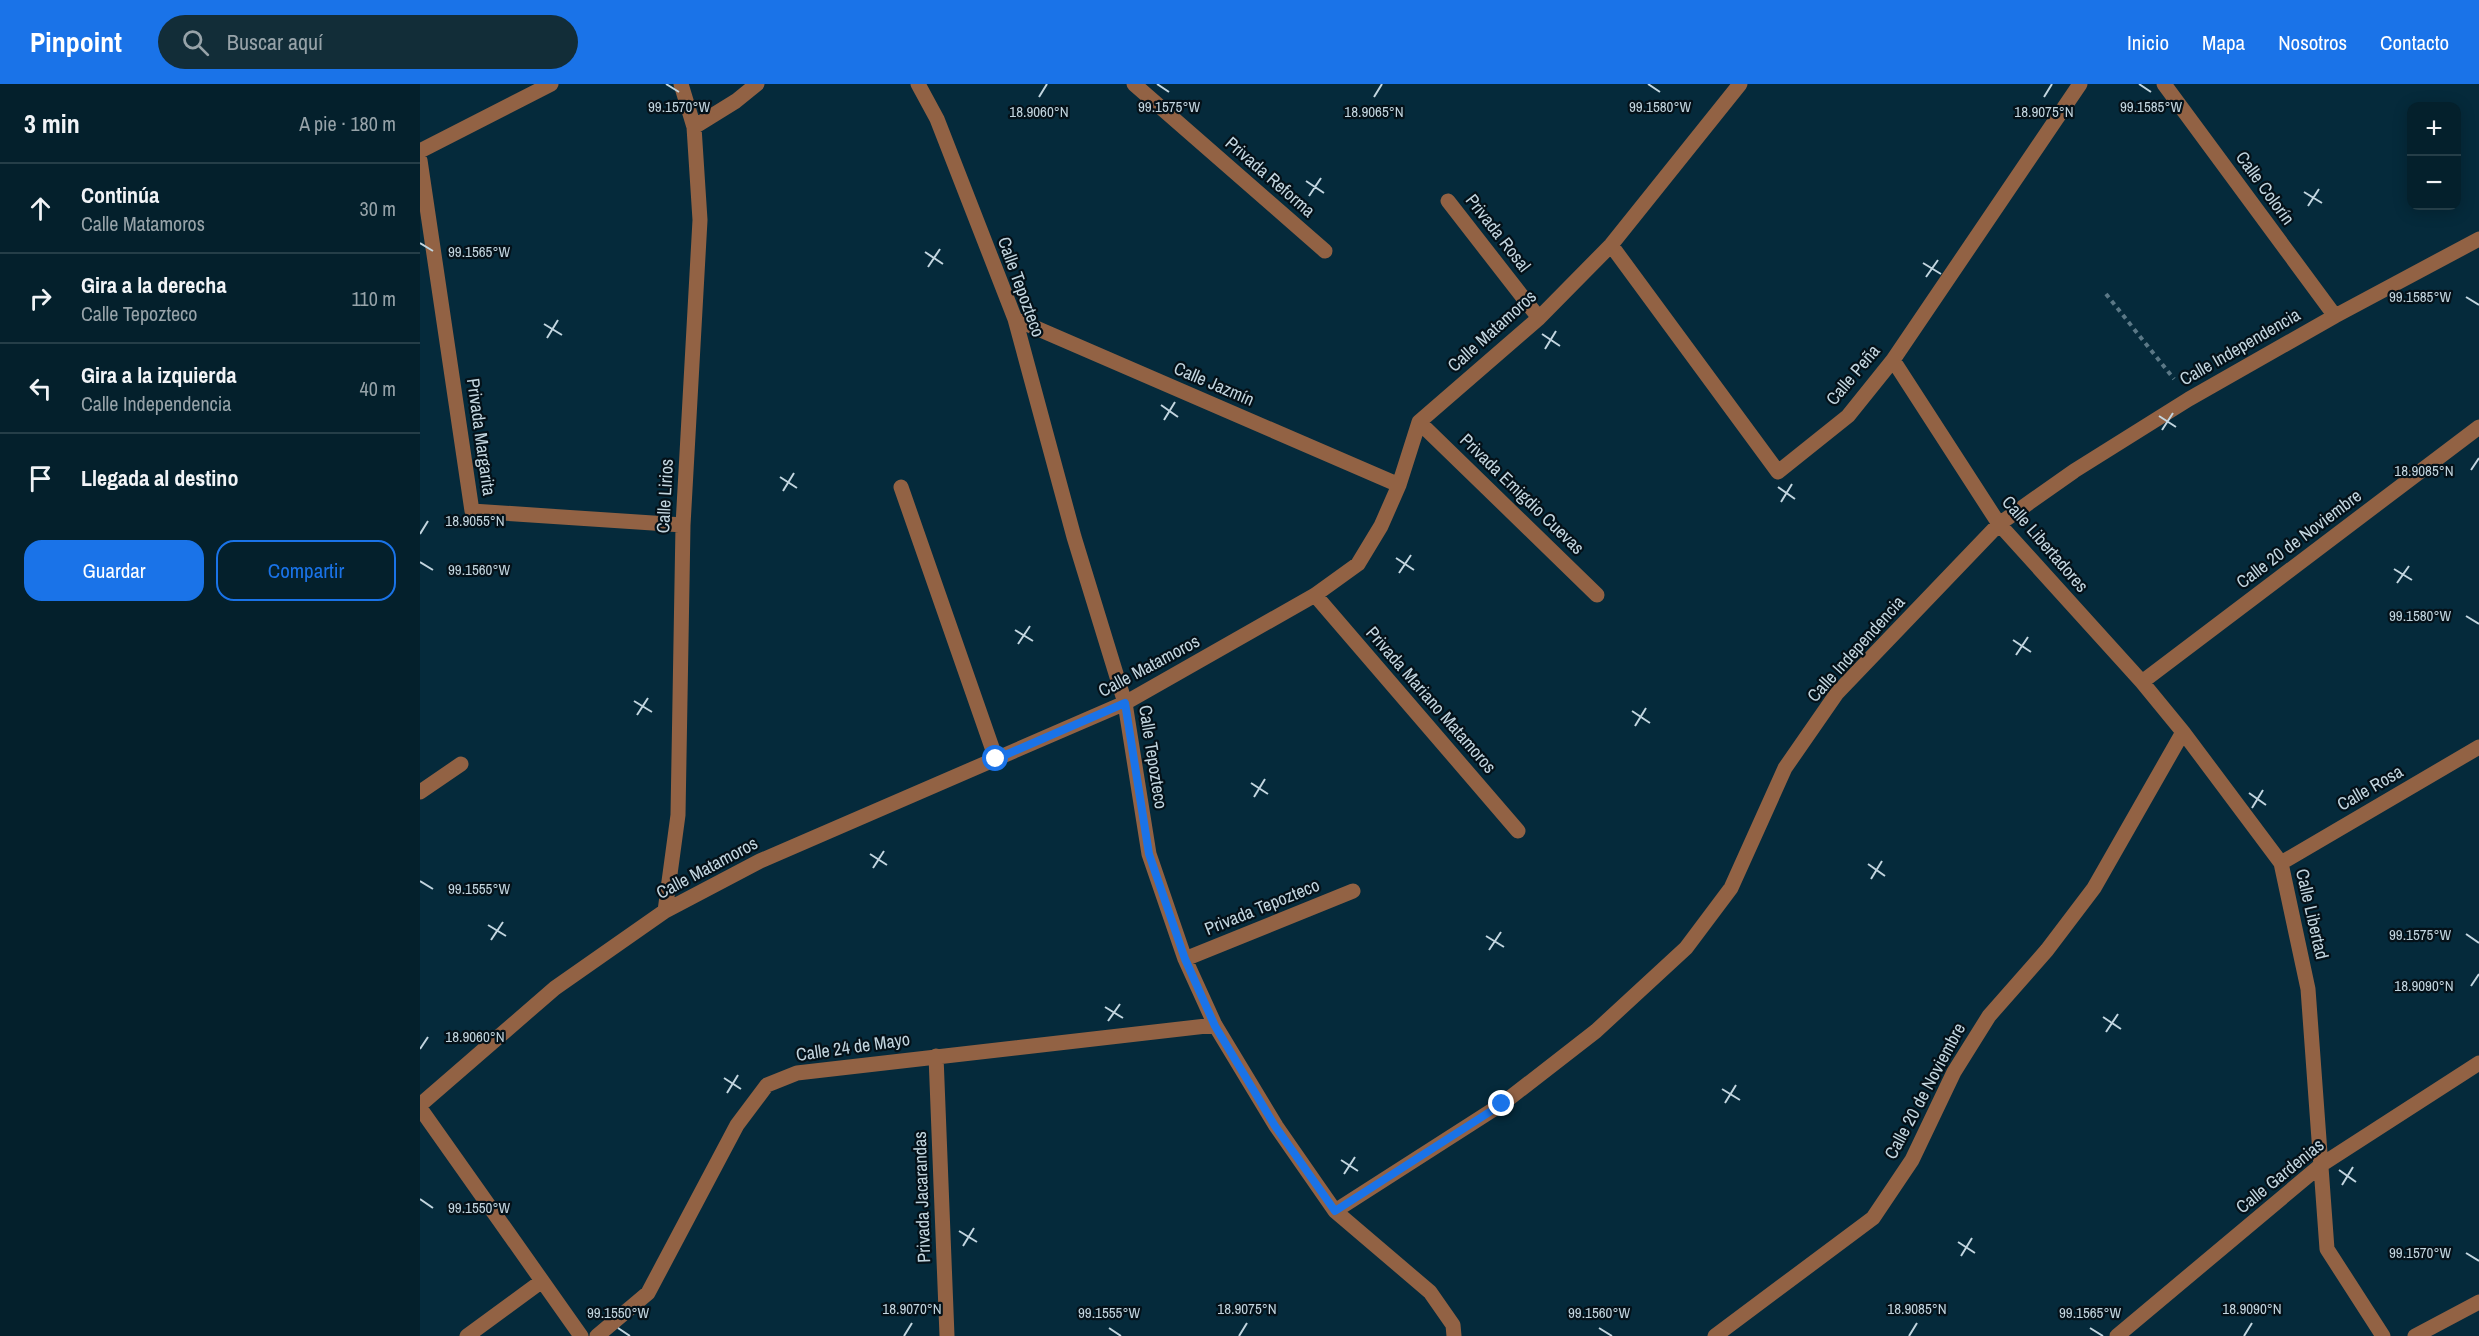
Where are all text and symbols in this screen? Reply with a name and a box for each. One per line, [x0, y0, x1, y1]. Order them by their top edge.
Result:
search box [158, 15, 578, 69]
text: Pinpoint [30, 23, 122, 61]
icon: search [179, 26, 212, 59]
text: Buscar aquí [227, 27, 323, 57]
text: Inicio [2127, 28, 2169, 57]
text: Mapa [2202, 28, 2245, 57]
text: Nosotros [2278, 28, 2347, 57]
text: Contacto [2380, 28, 2449, 57]
text: 99.1570°W [648, 96, 710, 117]
text: 99.1575°W [1138, 96, 1200, 117]
text: 99.1580°W [1629, 96, 1691, 117]
text: 99.1585°W [2120, 96, 2182, 117]
text: 18.9060°N [1009, 101, 1069, 122]
text: 18.9065°N [1344, 101, 1404, 122]
text: 18.9075°N [2014, 101, 2074, 122]
map controls [2407, 102, 2461, 210]
button: + [2407, 102, 2461, 156]
text: 3 min [24, 106, 80, 141]
text: A pie · 180 m [299, 110, 396, 137]
street label: Privada Reforma [1220, 131, 1321, 223]
street label: Calle Colorín [2230, 146, 2301, 230]
button: − [2407, 156, 2461, 210]
text: Continúa [81, 180, 159, 210]
street label: Privada Rosal [1460, 188, 1537, 277]
icon: ahead [24, 192, 57, 225]
text: 30 m [360, 195, 396, 222]
text: Calle Matamoros [81, 210, 205, 237]
street label: Calle Tepozteco [992, 233, 1051, 340]
text: 99.1565°W [448, 241, 510, 262]
text: Gira a la derecha [81, 270, 226, 300]
icon: right [24, 282, 57, 315]
street label: Calle Matamoros [1442, 284, 1541, 377]
text: 110 m [352, 285, 396, 312]
text: 99.1585°W [2389, 286, 2451, 307]
text: Calle Tepozteco [81, 300, 197, 327]
street label: Calle Independencia [2175, 302, 2305, 391]
street label: Calle Peña [1820, 339, 1885, 410]
street label: Calle Jazmín [1170, 355, 1258, 412]
text: Gira a la izquierda [81, 360, 236, 390]
icon: left [24, 372, 57, 405]
text: 40 m [360, 375, 396, 402]
street label: Privada Margarita [461, 377, 502, 497]
text: Calle Independencia [81, 390, 231, 417]
street label: Privada Emigdio Cuevas [1455, 428, 1590, 560]
street label: Calle Lirios [650, 458, 679, 534]
text: 18.9085°N [2394, 460, 2454, 481]
icon: arrive [24, 462, 57, 495]
text: Llegada al destino [81, 463, 238, 493]
street label: Calle 20 de Noviembre [2231, 483, 2367, 594]
street label: Calle Libertadores [1996, 490, 2094, 597]
text: 18.9055°N [445, 510, 505, 531]
button: Guardar [24, 540, 204, 601]
button: Compartir [216, 540, 396, 601]
text: 99.1560°W [448, 559, 510, 580]
street label: Calle Independencia [1801, 590, 1910, 707]
text: 99.1580°W [2389, 605, 2451, 626]
street label: Privada Mariano Matamoros [1361, 621, 1502, 778]
street label: Calle Matamoros [1094, 628, 1204, 703]
street label: Calle Tepozteco [1133, 703, 1174, 811]
route start [982, 745, 1008, 771]
street label: Calle Rosa [2332, 759, 2407, 816]
street label: Calle Matamoros [652, 830, 762, 905]
street label: Calle Libertad [2290, 866, 2335, 961]
street label: Privada Tepozteco [1201, 872, 1323, 941]
text: 99.1555°W [448, 878, 510, 899]
text: 99.1575°W [2389, 924, 2451, 945]
text: 18.9090°N [2394, 975, 2454, 996]
street label: Calle 20 de Noviembre [1878, 1018, 1971, 1163]
text: 18.9060°N [445, 1026, 505, 1047]
street label: Calle 24 de Mayo [794, 1026, 912, 1067]
route end [1488, 1090, 1514, 1116]
street label: Privada Jacarandas [907, 1131, 936, 1263]
street label: Calle Gardenias [2230, 1132, 2329, 1219]
text: 99.1550°W [448, 1197, 510, 1218]
text: 99.1570°W [2389, 1242, 2451, 1263]
text: 18.9070°N [882, 1298, 942, 1319]
text: 18.9075°N [1217, 1298, 1277, 1319]
text: 18.9085°N [1887, 1298, 1947, 1319]
text: 18.9090°N [2222, 1298, 2282, 1319]
text: 99.1550°W [587, 1302, 649, 1323]
text: 99.1555°W [1078, 1302, 1140, 1323]
text: 99.1560°W [1568, 1302, 1630, 1323]
text: 99.1565°W [2059, 1302, 2121, 1323]

